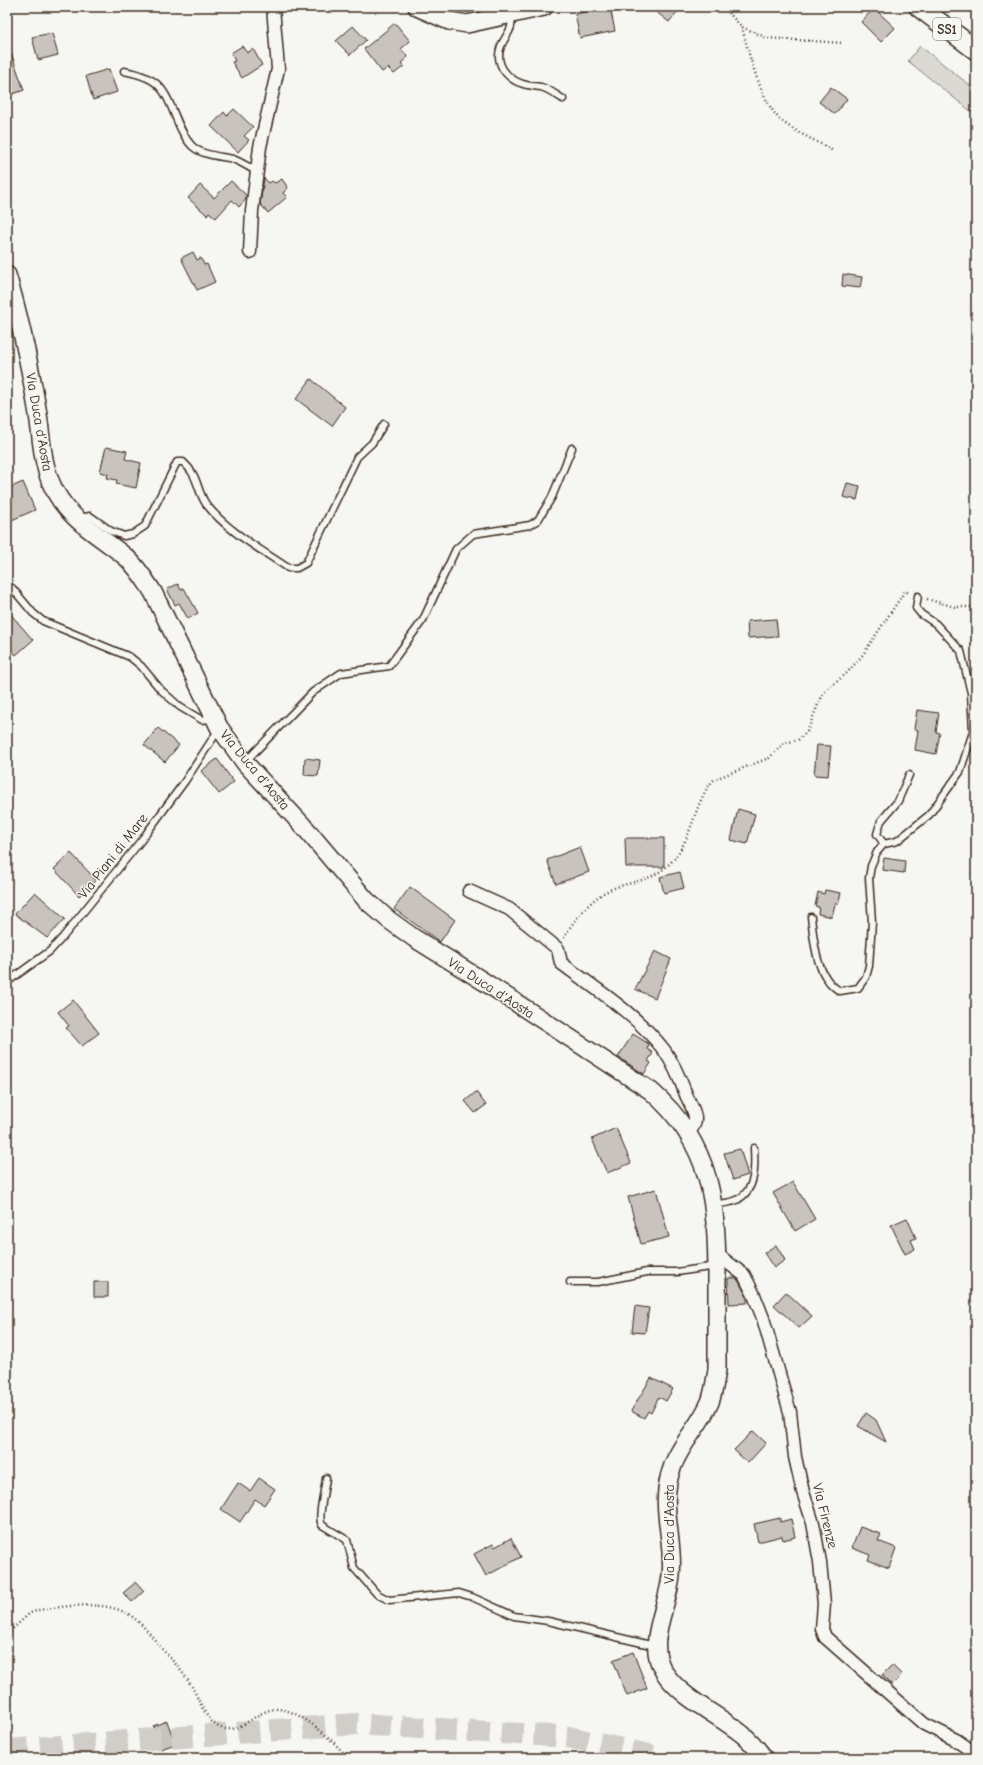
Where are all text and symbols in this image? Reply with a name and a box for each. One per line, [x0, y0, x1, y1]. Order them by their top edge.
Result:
road number: SS1 [933, 18, 961, 40]
street label: Via Duca d'Aosta [22, 372, 56, 472]
street label: Via Duca d'Aosta [217, 726, 293, 814]
street label: Via Piani di Mare [75, 810, 151, 902]
street label: Via Duca d'Aosta [445, 954, 537, 1022]
street label: Via Firenze [809, 1482, 841, 1550]
street label: Via Duca d'Aosta [661, 1484, 678, 1584]

